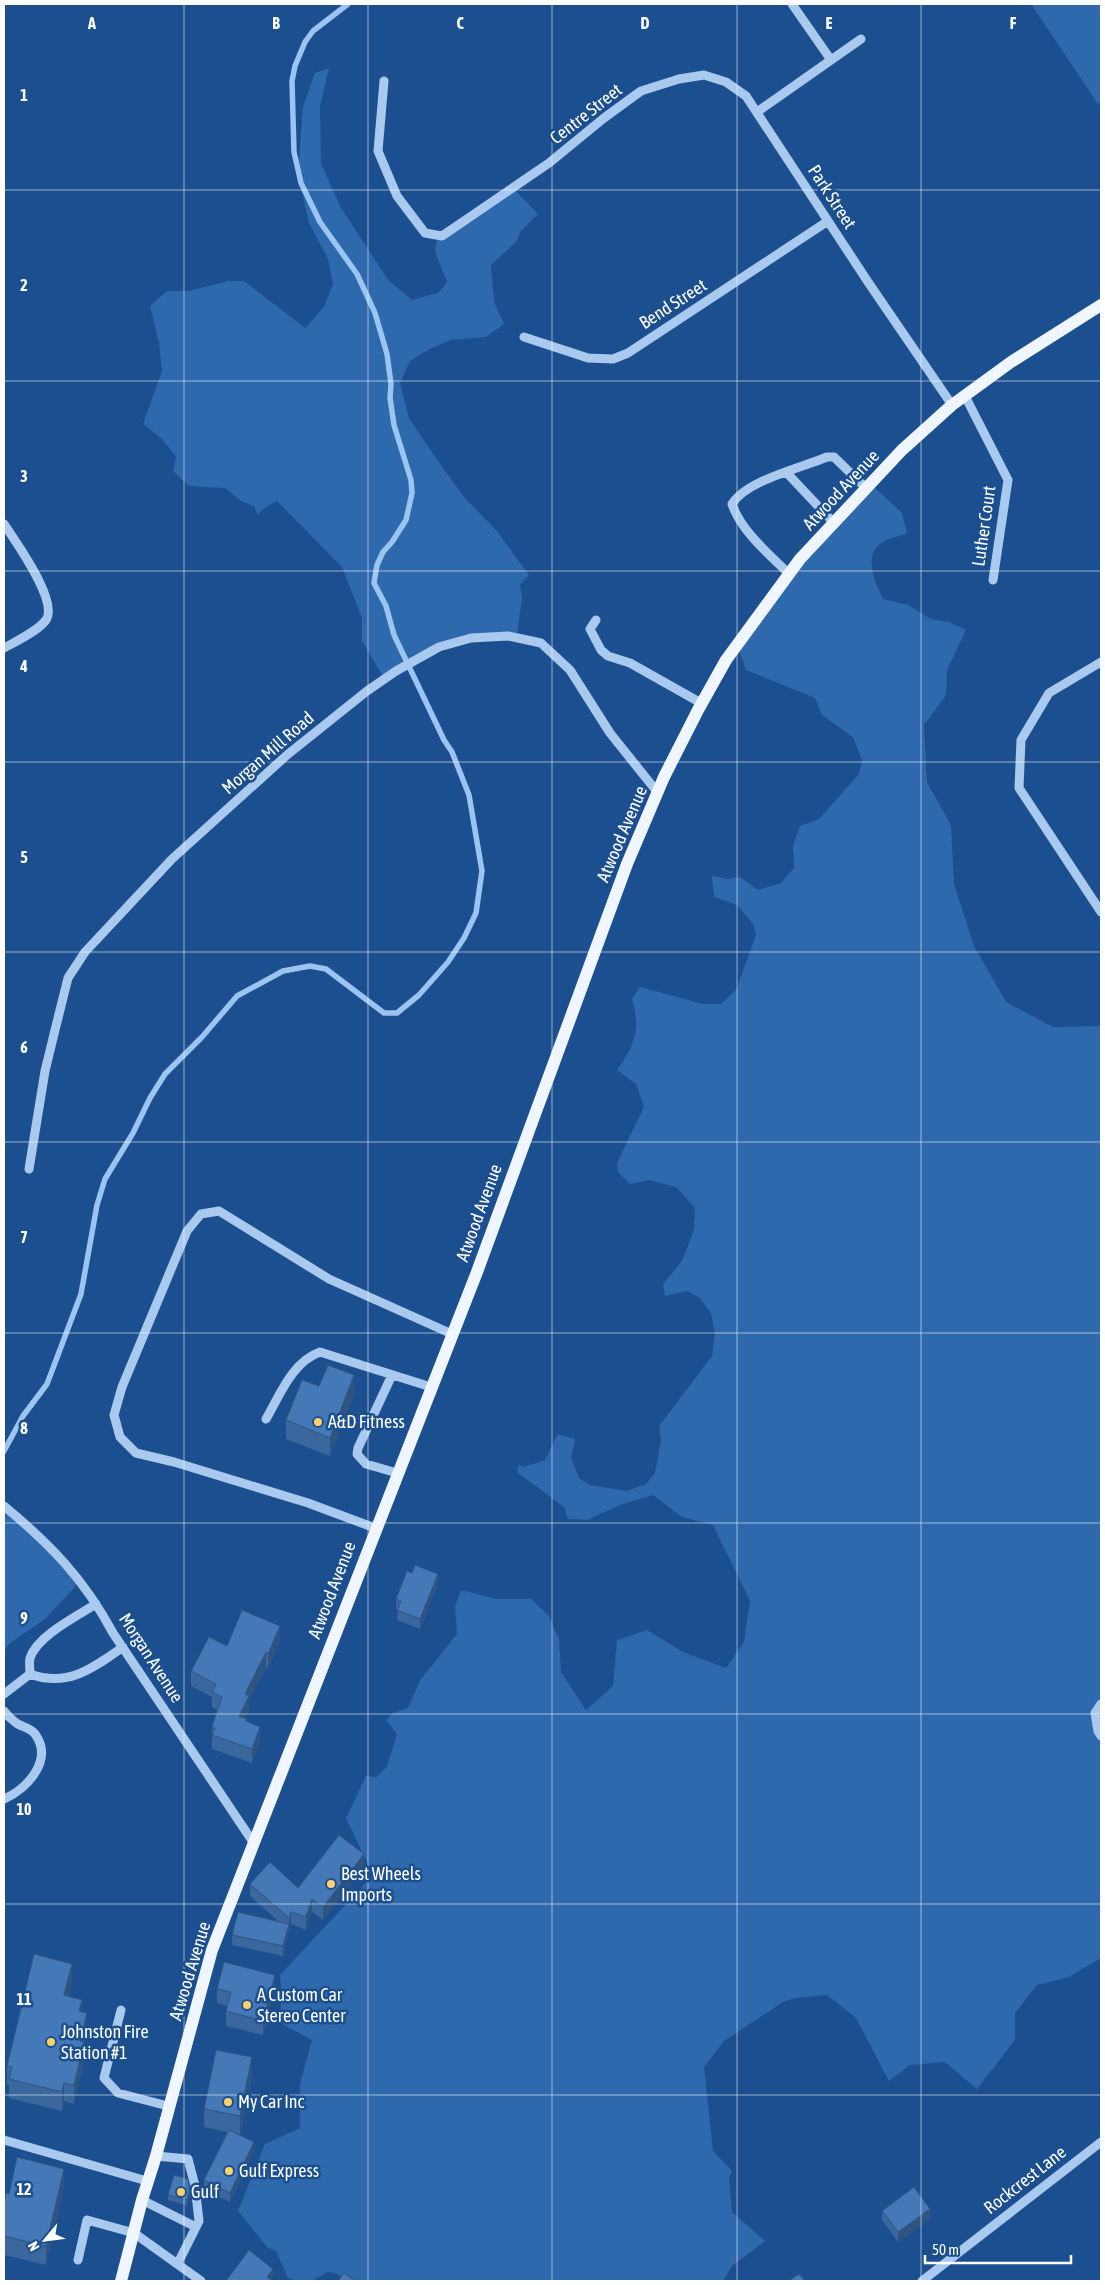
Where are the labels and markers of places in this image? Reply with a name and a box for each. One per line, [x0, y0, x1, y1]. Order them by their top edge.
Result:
place label: A&D Fitness [328, 1411, 405, 1432]
marker: A&D Fitness [312, 1416, 324, 1428]
place label: Best Wheels Imports [341, 1863, 421, 1905]
marker: Best Wheels Imports [325, 1878, 337, 1890]
place label: A Custom Car Stereo Center [257, 1984, 346, 2026]
marker: A Custom Car Stereo Center [241, 1999, 253, 2011]
place label: Johnston Fire Station #1 [61, 2021, 149, 2063]
marker: Johnston Fire Station #1 [45, 2036, 57, 2048]
place label: My Car Inc [238, 2091, 305, 2112]
marker: My Car Inc [222, 2096, 234, 2108]
place label: Gulf Express [239, 2160, 319, 2181]
marker: Gulf Express [223, 2165, 235, 2177]
place label: Gulf [191, 2181, 219, 2202]
marker: Gulf [175, 2186, 187, 2198]

